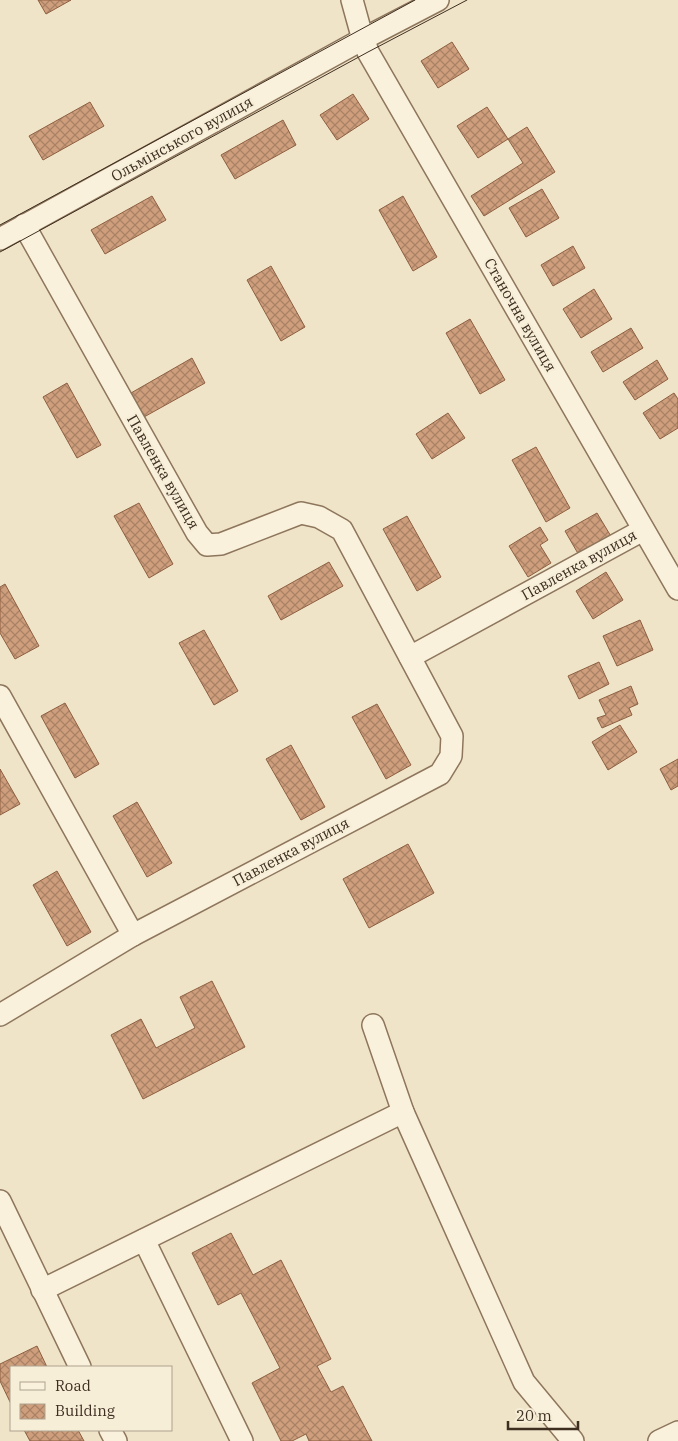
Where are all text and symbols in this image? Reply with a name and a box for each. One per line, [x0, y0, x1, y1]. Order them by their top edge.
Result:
street label: Ольмінського вулиця [108, 92, 256, 185]
street label: Станочна вулиця [480, 254, 561, 375]
street label: Павленка вулиця [123, 411, 204, 532]
street label: Павленка вулиця [518, 525, 640, 604]
street label: Павленка вулиця [229, 813, 352, 890]
legend [10, 1366, 172, 1431]
text: Road [55, 1376, 91, 1395]
scale bar [508, 1398, 578, 1430]
text: Building [55, 1401, 115, 1420]
text: 20 m [516, 1406, 552, 1425]

